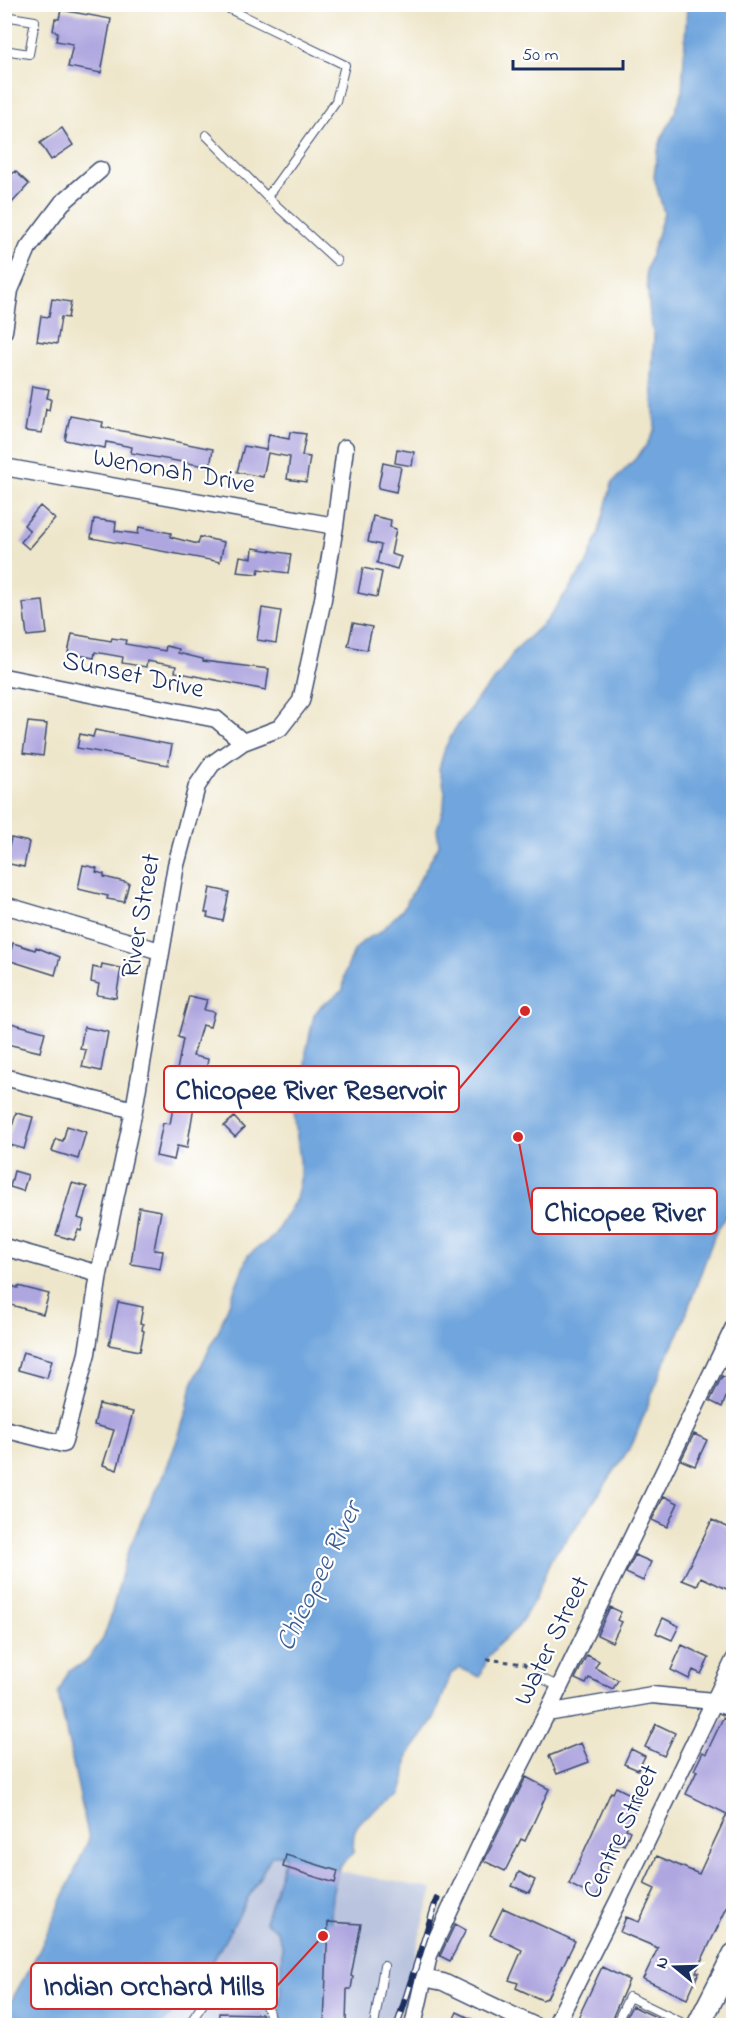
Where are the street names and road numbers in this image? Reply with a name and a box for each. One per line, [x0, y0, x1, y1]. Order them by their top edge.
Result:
street label: Wenonah Drive [90, 439, 259, 506]
street label: Sunset Drive [58, 642, 208, 710]
street label: River Street [112, 850, 172, 982]
street label: Water Street [505, 1570, 601, 1712]
street label: Centre Street [574, 1758, 670, 1906]

